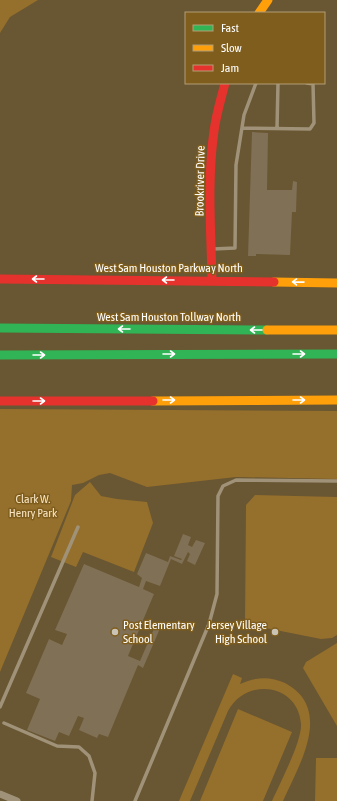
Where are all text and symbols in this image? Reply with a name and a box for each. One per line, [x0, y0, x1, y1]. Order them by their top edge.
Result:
legend [185, 12, 325, 84]
text: Fast [221, 21, 239, 35]
text: Slow [221, 41, 242, 55]
text: Jam [221, 61, 239, 75]
street label: Brookriver Drive [192, 145, 208, 217]
street label: West Sam Houston Parkway North [95, 261, 243, 275]
one-way arrow [32, 276, 45, 283]
one-way arrow [162, 276, 175, 284]
one-way arrow [292, 278, 305, 286]
street label: West Sam Houston Tollway North [97, 310, 241, 324]
one-way arrow [118, 325, 131, 333]
one-way arrow [250, 326, 263, 334]
one-way arrow [162, 350, 175, 358]
one-way arrow [292, 350, 305, 358]
one-way arrow [32, 351, 45, 359]
one-way arrow [162, 396, 175, 404]
one-way arrow [292, 396, 305, 404]
one-way arrow [32, 397, 45, 405]
park label: Clark W. Henry Park [9, 492, 58, 520]
place label: Post Elementary School [123, 618, 195, 646]
place label: Jersey Village High School [207, 618, 268, 646]
marker: Post Elementary School [110, 627, 120, 637]
marker: Jersey Village High School [270, 627, 280, 637]

